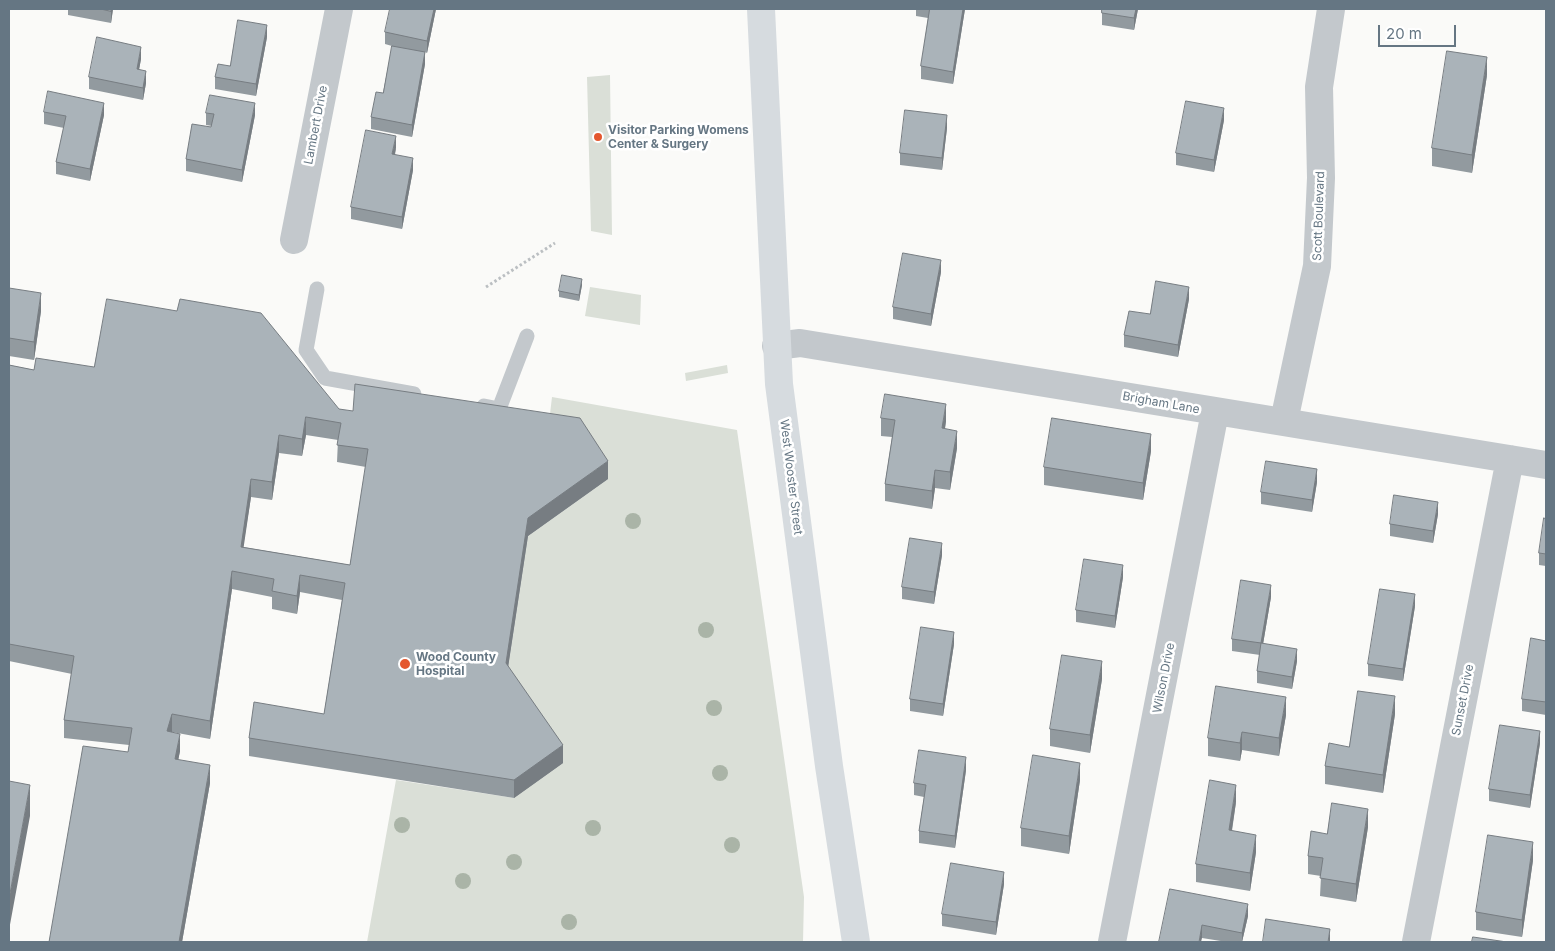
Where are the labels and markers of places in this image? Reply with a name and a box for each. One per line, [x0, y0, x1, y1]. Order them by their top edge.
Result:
place label: Visitor Parking Womens Center & Surgery [608, 123, 749, 151]
marker: Visitor Parking Womens Center & Surgery [592, 131, 604, 143]
place label: Wood County Hospital [416, 650, 496, 678]
marker: Wood County Hospital [398, 657, 412, 671]

